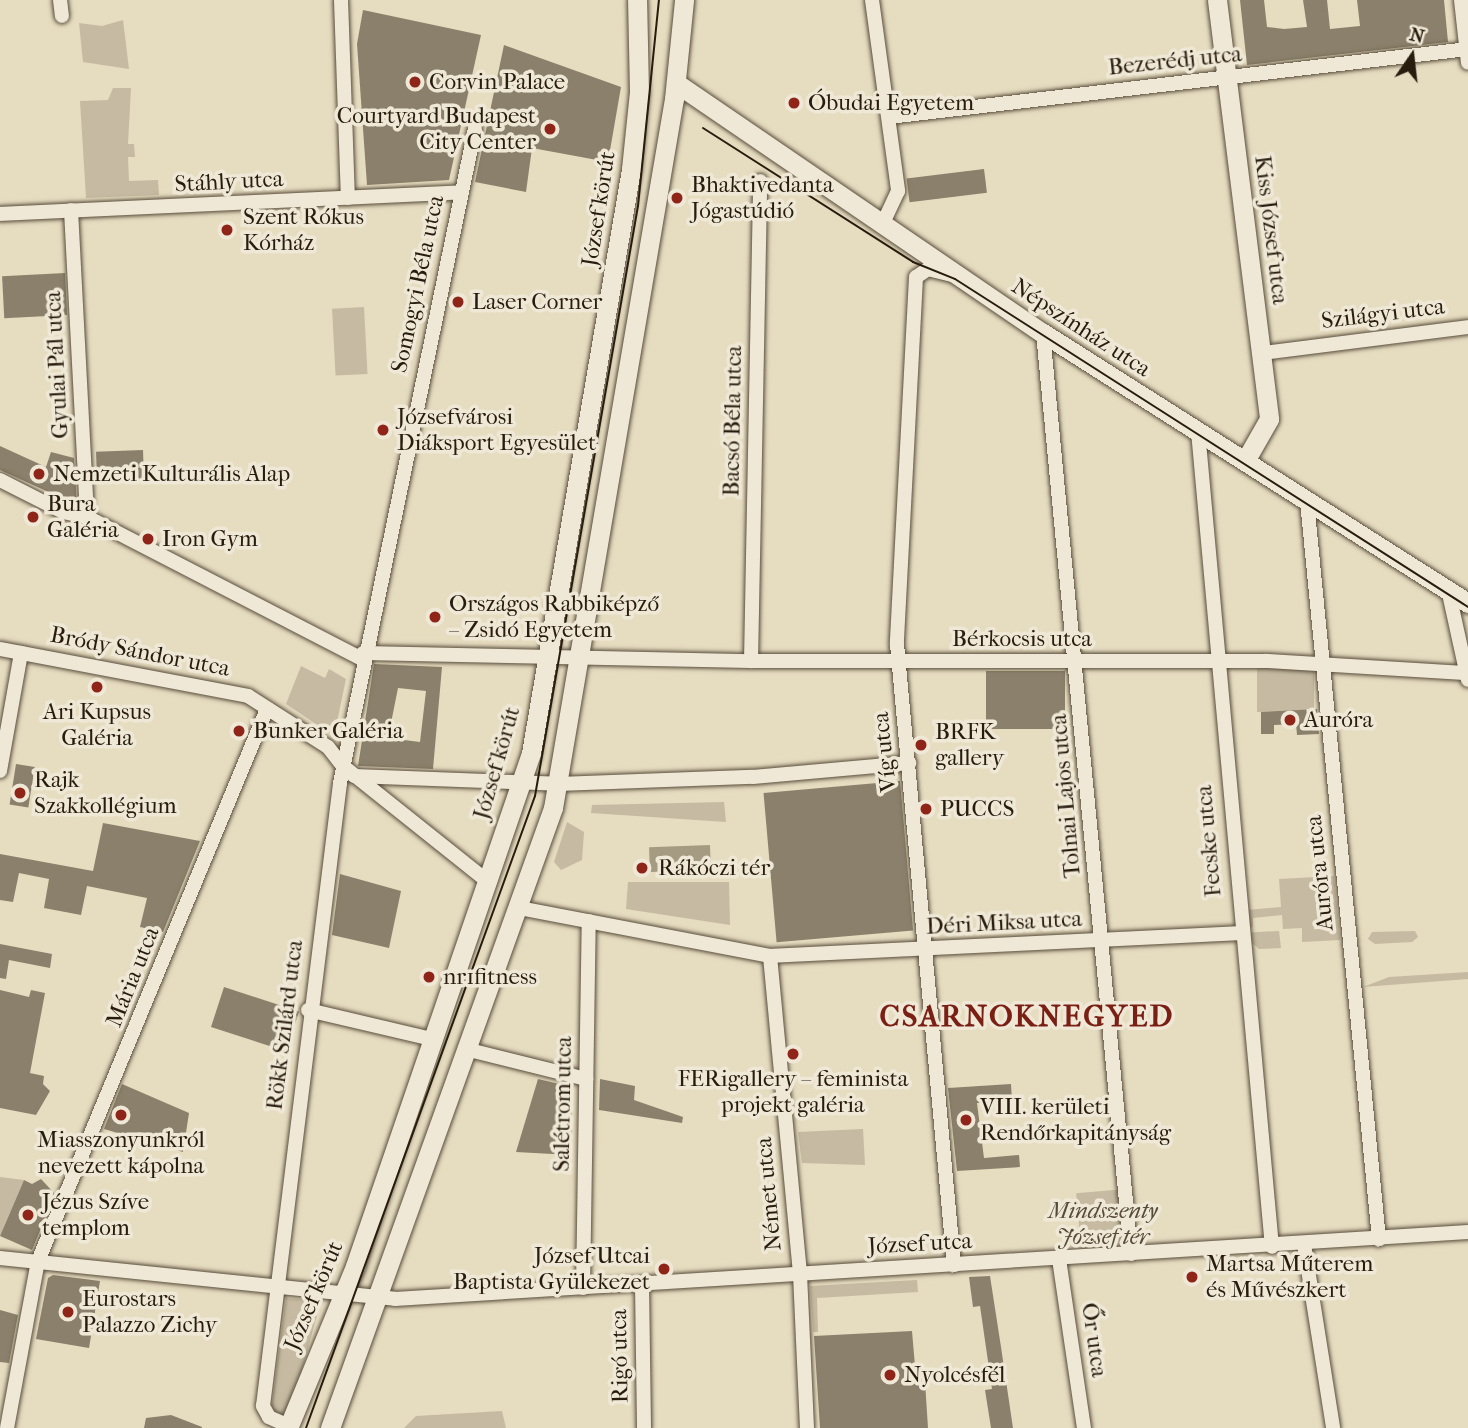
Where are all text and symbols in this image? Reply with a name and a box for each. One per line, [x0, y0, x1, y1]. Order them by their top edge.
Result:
north arrow [1377, 21, 1447, 91]
text: N [1407, 23, 1427, 48]
street label: Bezerédj utca [1107, 40, 1243, 82]
place label: Corvin Palace [429, 68, 565, 96]
marker: Corvin Palace [407, 74, 423, 90]
place label: Óbudai Egyetem [808, 89, 974, 117]
marker: Óbudai Egyetem [786, 95, 802, 111]
place label: Courtyard Budapest City Center [337, 102, 536, 156]
marker: Courtyard Budapest City Center [542, 121, 558, 137]
street label: József körút [576, 149, 622, 269]
street label: Kiss József utca [1248, 154, 1294, 306]
street label: Stáhly utca [174, 165, 284, 199]
place label: Bhaktivedanta Jógastúdió [691, 171, 834, 225]
marker: Bhaktivedanta Jógastúdió [669, 190, 685, 206]
street label: Somogyi Béla utca [386, 193, 450, 375]
place label: Szent Rókus Kórház [243, 203, 364, 257]
marker: Szent Rókus Kórház [217, 220, 237, 240]
street label: Népszínház utca [1006, 273, 1156, 383]
place label: Laser Corner [472, 288, 602, 316]
street label: Gyulai Pál utca [39, 291, 75, 439]
street label: Szilágyi utca [1320, 293, 1446, 335]
marker: Laser Corner [450, 294, 466, 310]
street label: Bacsó Béla utca [718, 345, 748, 497]
place label: Józsefvárosi Diáksport Egyesület [397, 403, 596, 457]
marker: Józsefvárosi Diáksport Egyesület [375, 422, 391, 438]
place label: Nemzeti Kulturális Alap [53, 460, 290, 488]
marker: Nemzeti Kulturális Alap [31, 466, 47, 482]
place label: Bura Galéria [47, 490, 119, 544]
marker: Bura Galéria [25, 509, 41, 525]
place label: Iron Gym [162, 525, 258, 553]
marker: Iron Gym [140, 531, 156, 547]
place label: Országos Rabbiképző – Zsidó Egyetem [449, 590, 659, 644]
marker: Országos Rabbiképző – Zsidó Egyetem [427, 609, 443, 625]
street label: Bródy Sándor utca [48, 621, 232, 683]
street label: Bérkocsis utca [952, 625, 1092, 653]
marker: Ari Kupsus Galéria [89, 679, 105, 695]
place label: Ari Kupsus Galéria [43, 698, 151, 752]
street label: József körút [468, 703, 526, 823]
place label: Auróra [1304, 706, 1373, 734]
street label: Víg utca [867, 711, 903, 793]
marker: Auróra [1282, 712, 1298, 728]
street label: Tolnai Lajos utca [1045, 713, 1087, 879]
place label: Bunker Galéria [253, 717, 404, 745]
place label: BRFK gallery [935, 718, 1004, 772]
marker: Bunker Galéria [231, 723, 247, 739]
marker: BRFK gallery [913, 737, 929, 753]
place label: Rajk Szakkollégium [34, 766, 177, 820]
street label: Fecske utca [1190, 784, 1228, 898]
marker: Rajk Szakkollégium [12, 785, 28, 801]
place label: PUCCS [940, 795, 1014, 823]
marker: PUCCS [918, 801, 934, 817]
street label: Auróra utca [1300, 814, 1340, 932]
place label: Rákóczi tér [658, 854, 770, 882]
marker: Rákóczi tér [632, 858, 652, 878]
street label: Déri Miksa utca [925, 905, 1083, 941]
street label: Mária utca [100, 923, 166, 1031]
street label: Rökk Szilárd utca [261, 938, 309, 1112]
place label: nr1fitness [443, 963, 537, 991]
marker: nr1fitness [421, 969, 437, 985]
district label: CSARNOKNEGYED [881, 999, 1173, 1035]
street label: Salétrom utca [548, 1036, 578, 1172]
marker: FERigallery – feminista projekt galéria [785, 1046, 801, 1062]
place label: FERigallery – feminista projekt galéria [678, 1065, 908, 1119]
place label: VIII. kerületi Rendőrkapitányság [980, 1093, 1171, 1147]
marker: Miasszonyunkról nevezett kápolna [113, 1107, 129, 1123]
marker: VIII. kerületi Rendőrkapitányság [958, 1112, 974, 1128]
place label: Miasszonyunkról nevezett kápolna [37, 1126, 205, 1180]
street label: Német utca [750, 1136, 788, 1252]
place label: Jézus Szíve templom [42, 1188, 149, 1242]
park label: Mindszenty József tér [1048, 1197, 1158, 1251]
marker: Jézus Szíve templom [20, 1207, 36, 1223]
street label: József utca [867, 1227, 973, 1261]
street label: József körút [279, 1237, 349, 1355]
place label: József Utcai Baptista Gyülekezet [453, 1242, 650, 1296]
place label: Martsa Műterem és Művészkert [1206, 1250, 1373, 1304]
marker: József Utcai Baptista Gyülekezet [656, 1261, 672, 1277]
marker: Martsa Műterem és Művészkert [1184, 1269, 1200, 1285]
place label: Eurostars Palazzo Zichy [82, 1285, 217, 1339]
street label: Őr utca [1075, 1301, 1113, 1379]
marker: Eurostars Palazzo Zichy [60, 1304, 76, 1320]
street label: Rigó utca [605, 1309, 635, 1403]
place label: Nyolcésfél [904, 1361, 1005, 1389]
marker: Nyolcésfél [882, 1367, 898, 1383]

